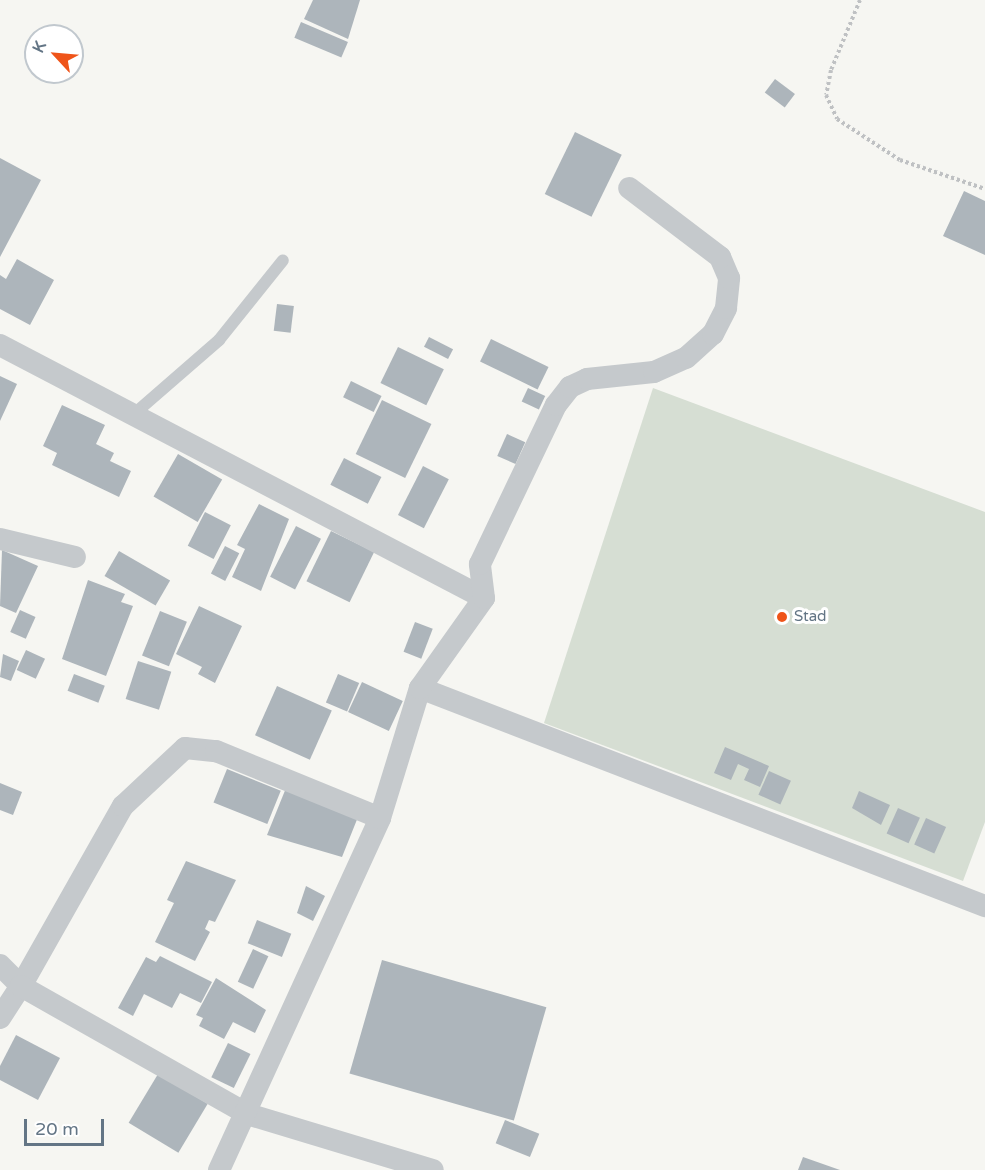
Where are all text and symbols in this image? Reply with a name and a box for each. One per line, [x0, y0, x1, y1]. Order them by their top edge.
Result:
north arrow [24, 24, 84, 84]
text: K [28, 38, 51, 56]
place label: Stad [794, 608, 827, 626]
marker: Stad [775, 610, 789, 624]
scale bar [27, 1107, 106, 1145]
text: 20 m [35, 1118, 79, 1140]

